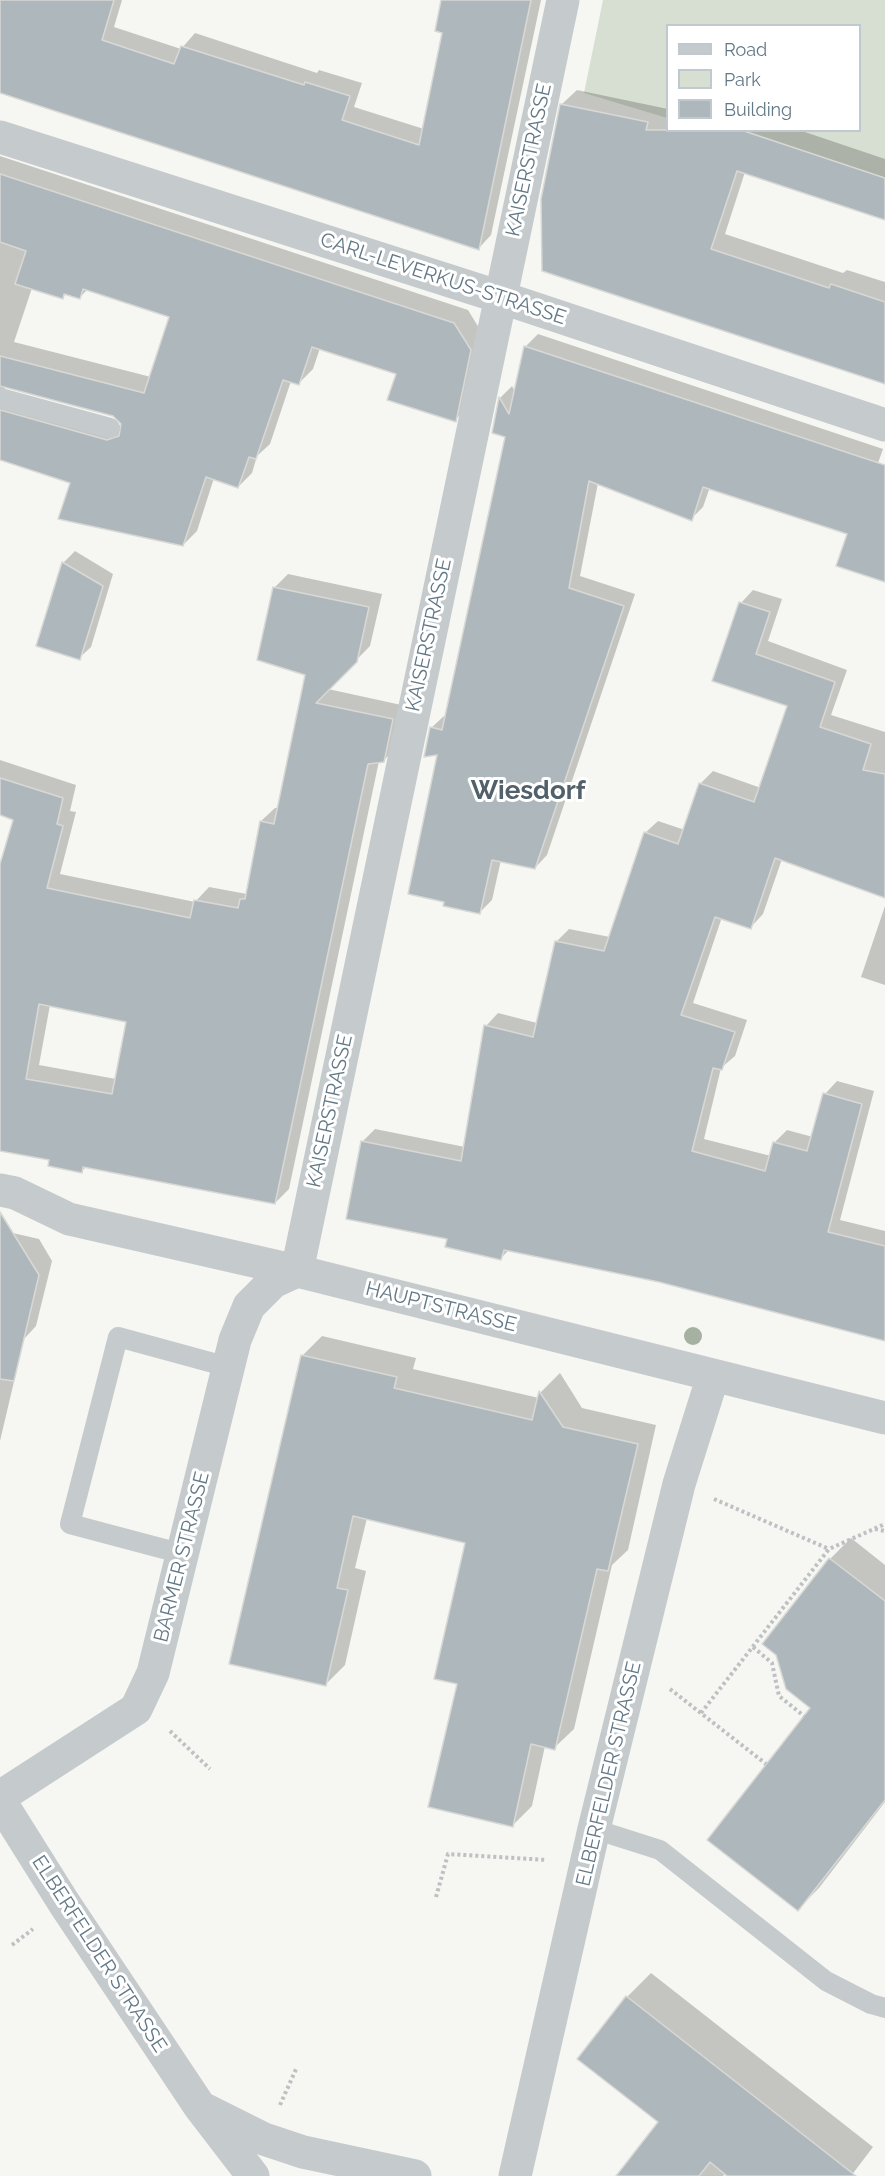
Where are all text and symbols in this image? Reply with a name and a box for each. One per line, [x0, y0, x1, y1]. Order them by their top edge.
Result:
legend [666, 24, 861, 132]
text: Road [724, 39, 767, 60]
text: Park [724, 69, 761, 90]
street label: KAISERSTRASSE [501, 81, 557, 239]
text: Building [724, 99, 792, 120]
street label: CARL-LEVERKUS-STRASSE [317, 228, 569, 330]
street label: KAISERSTRASSE [401, 556, 457, 714]
district label: Wiesdorf [471, 775, 585, 807]
street label: KAISERSTRASSE [302, 1032, 358, 1190]
street label: HAUPTSTRASSE [363, 1277, 519, 1337]
street label: BARMER STRASSE [149, 1469, 215, 1645]
street label: ELBERFELDER STRASSE [571, 1659, 647, 1889]
street label: ELBERFELDER STRASSE [26, 1851, 172, 2057]

